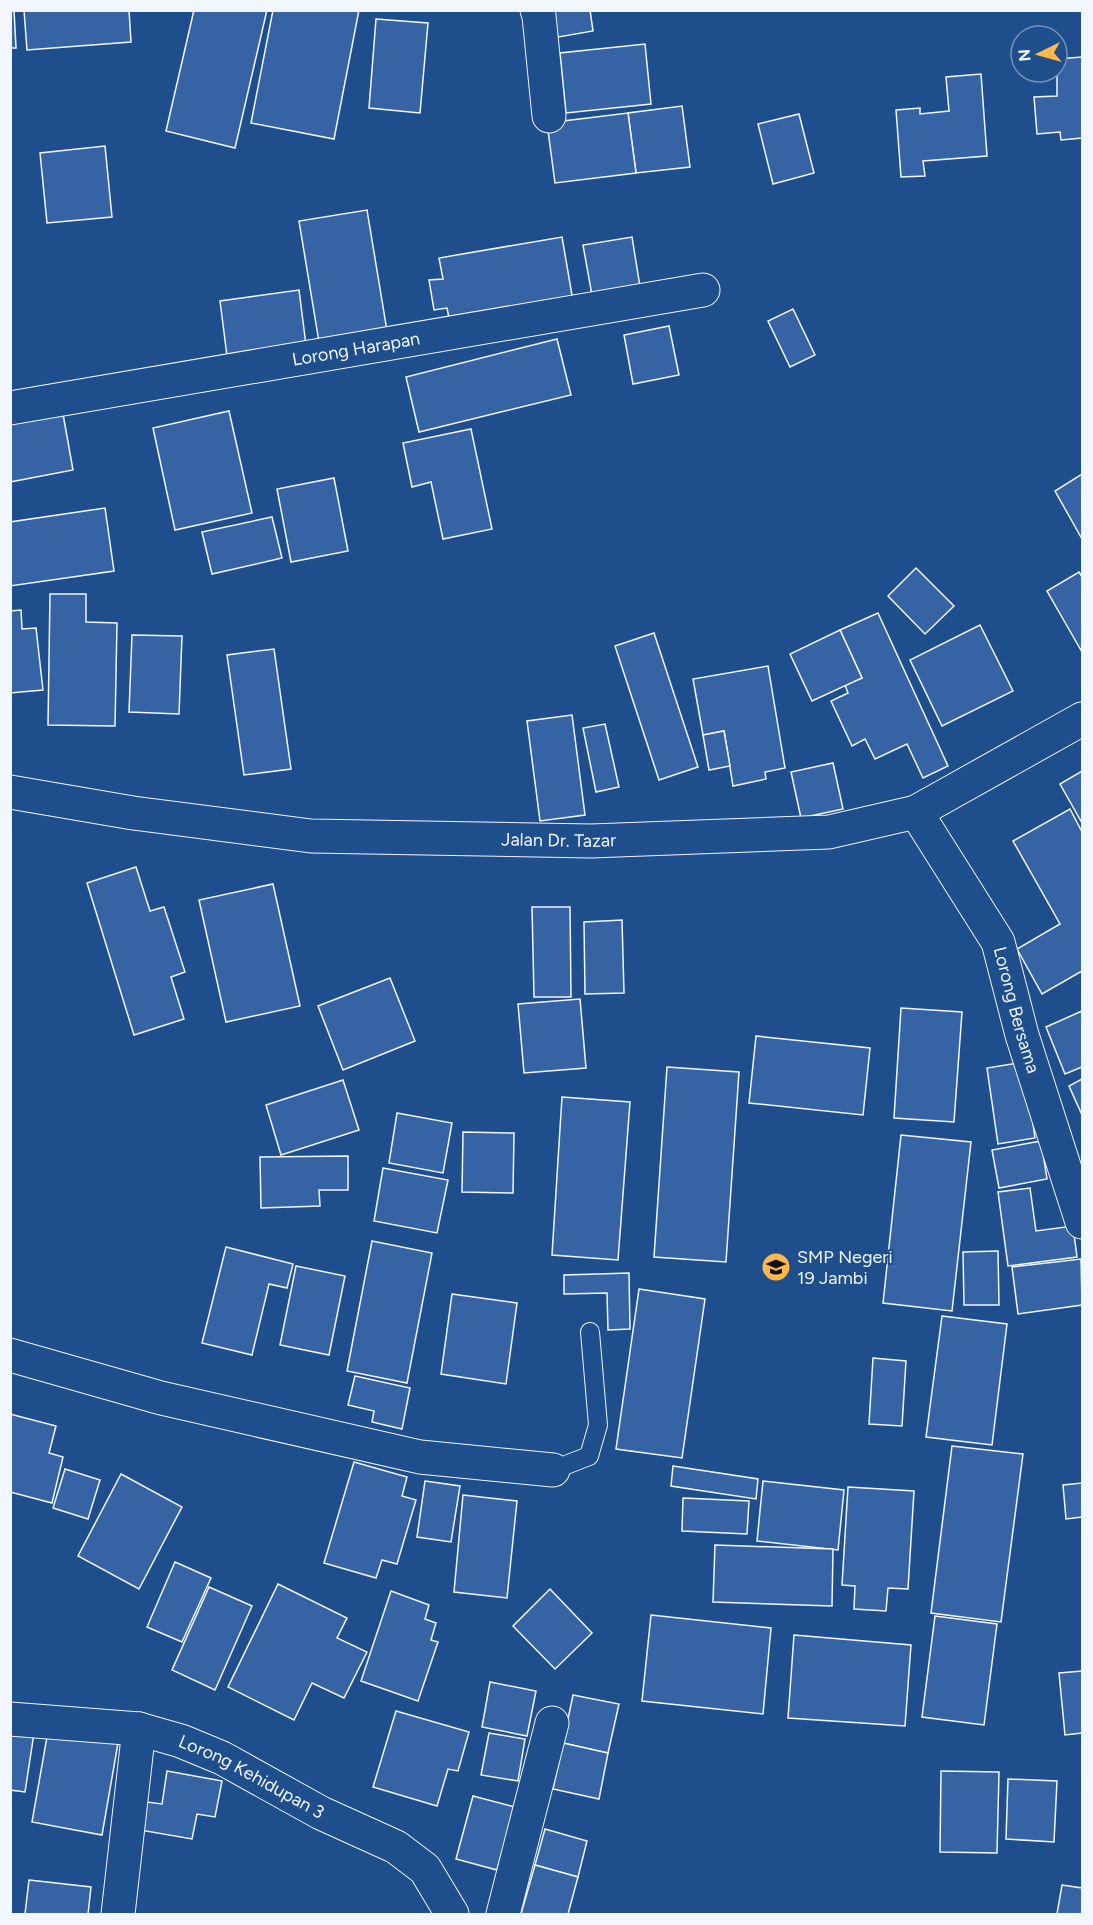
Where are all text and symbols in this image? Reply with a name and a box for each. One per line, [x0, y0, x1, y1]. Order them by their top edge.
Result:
north arrow [1009, 24, 1069, 84]
text: N [1015, 48, 1035, 62]
street label: Lorong Harapan [290, 327, 422, 371]
street label: Jalan Dr. Tazar [501, 828, 617, 852]
street label: Lorong Bersama [989, 944, 1045, 1076]
place label: SMP Negeri 19 Jambi [797, 1246, 893, 1289]
school or university icon: SMP Negeri 19 Jambi [760, 1251, 792, 1283]
street label: Lorong Kehidupan 3 [175, 1730, 328, 1824]

